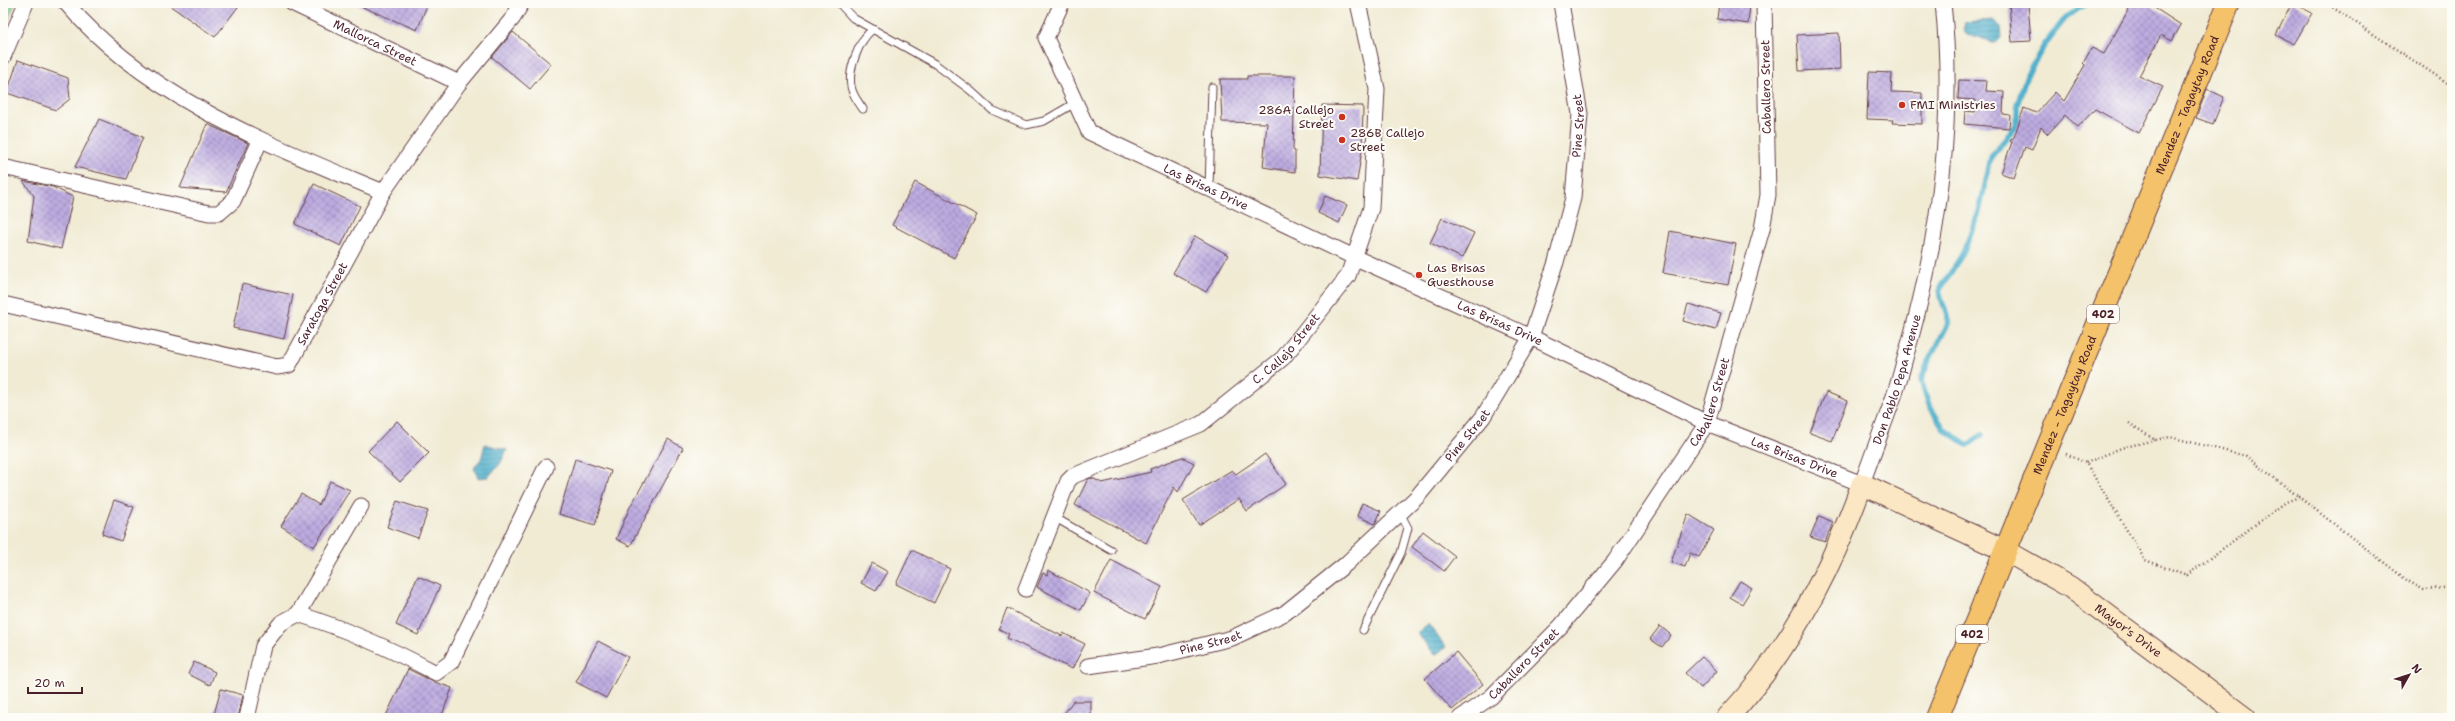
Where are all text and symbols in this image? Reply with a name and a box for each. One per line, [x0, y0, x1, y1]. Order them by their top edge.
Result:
street label: Mallorca Street [331, 16, 419, 70]
street label: Mendez - Tagaytay Road [2152, 33, 2223, 177]
street label: Caballero Street [1757, 40, 1775, 134]
street label: Pine Street [1568, 93, 1588, 158]
place label: FMI Ministries [1910, 97, 1996, 113]
marker: FMI Ministries [1897, 100, 1907, 110]
place label: 286A Callejo Street [1258, 102, 1334, 132]
marker: 286A Callejo Street [1337, 112, 1347, 122]
place label: 286B Callejo Street [1350, 125, 1424, 155]
marker: 286B Callejo Street [1337, 135, 1347, 145]
street label: Las Brisas Drive [1161, 160, 1251, 214]
street label: Saratoga Street [293, 259, 351, 348]
place label: Las Brisas Guesthouse [1427, 260, 1494, 290]
marker: Las Brisas Guesthouse [1414, 270, 1424, 280]
street label: Las Brisas Drive [1455, 297, 1545, 350]
road number: 402 [2087, 305, 2119, 323]
street label: C. Callejo Street [1249, 310, 1323, 388]
street label: Don Pablo Pepa Avenue [1869, 312, 1925, 447]
street label: Mendez - Tagaytay Road [2029, 333, 2100, 477]
street label: Caballero Street [1685, 356, 1733, 450]
street label: Pine Street [1441, 406, 1494, 465]
street label: Las Brisas Drive [1749, 433, 1840, 482]
street label: Mayor's Drive [2091, 600, 2165, 661]
street label: Caballero Street [1485, 625, 1563, 703]
road number: 402 [1956, 625, 1988, 643]
street label: Pine Street [1178, 627, 1244, 658]
north arrow [2389, 655, 2429, 695]
text: N [2408, 661, 2425, 677]
scale bar [28, 669, 82, 695]
text: 20 m [34, 675, 65, 691]

